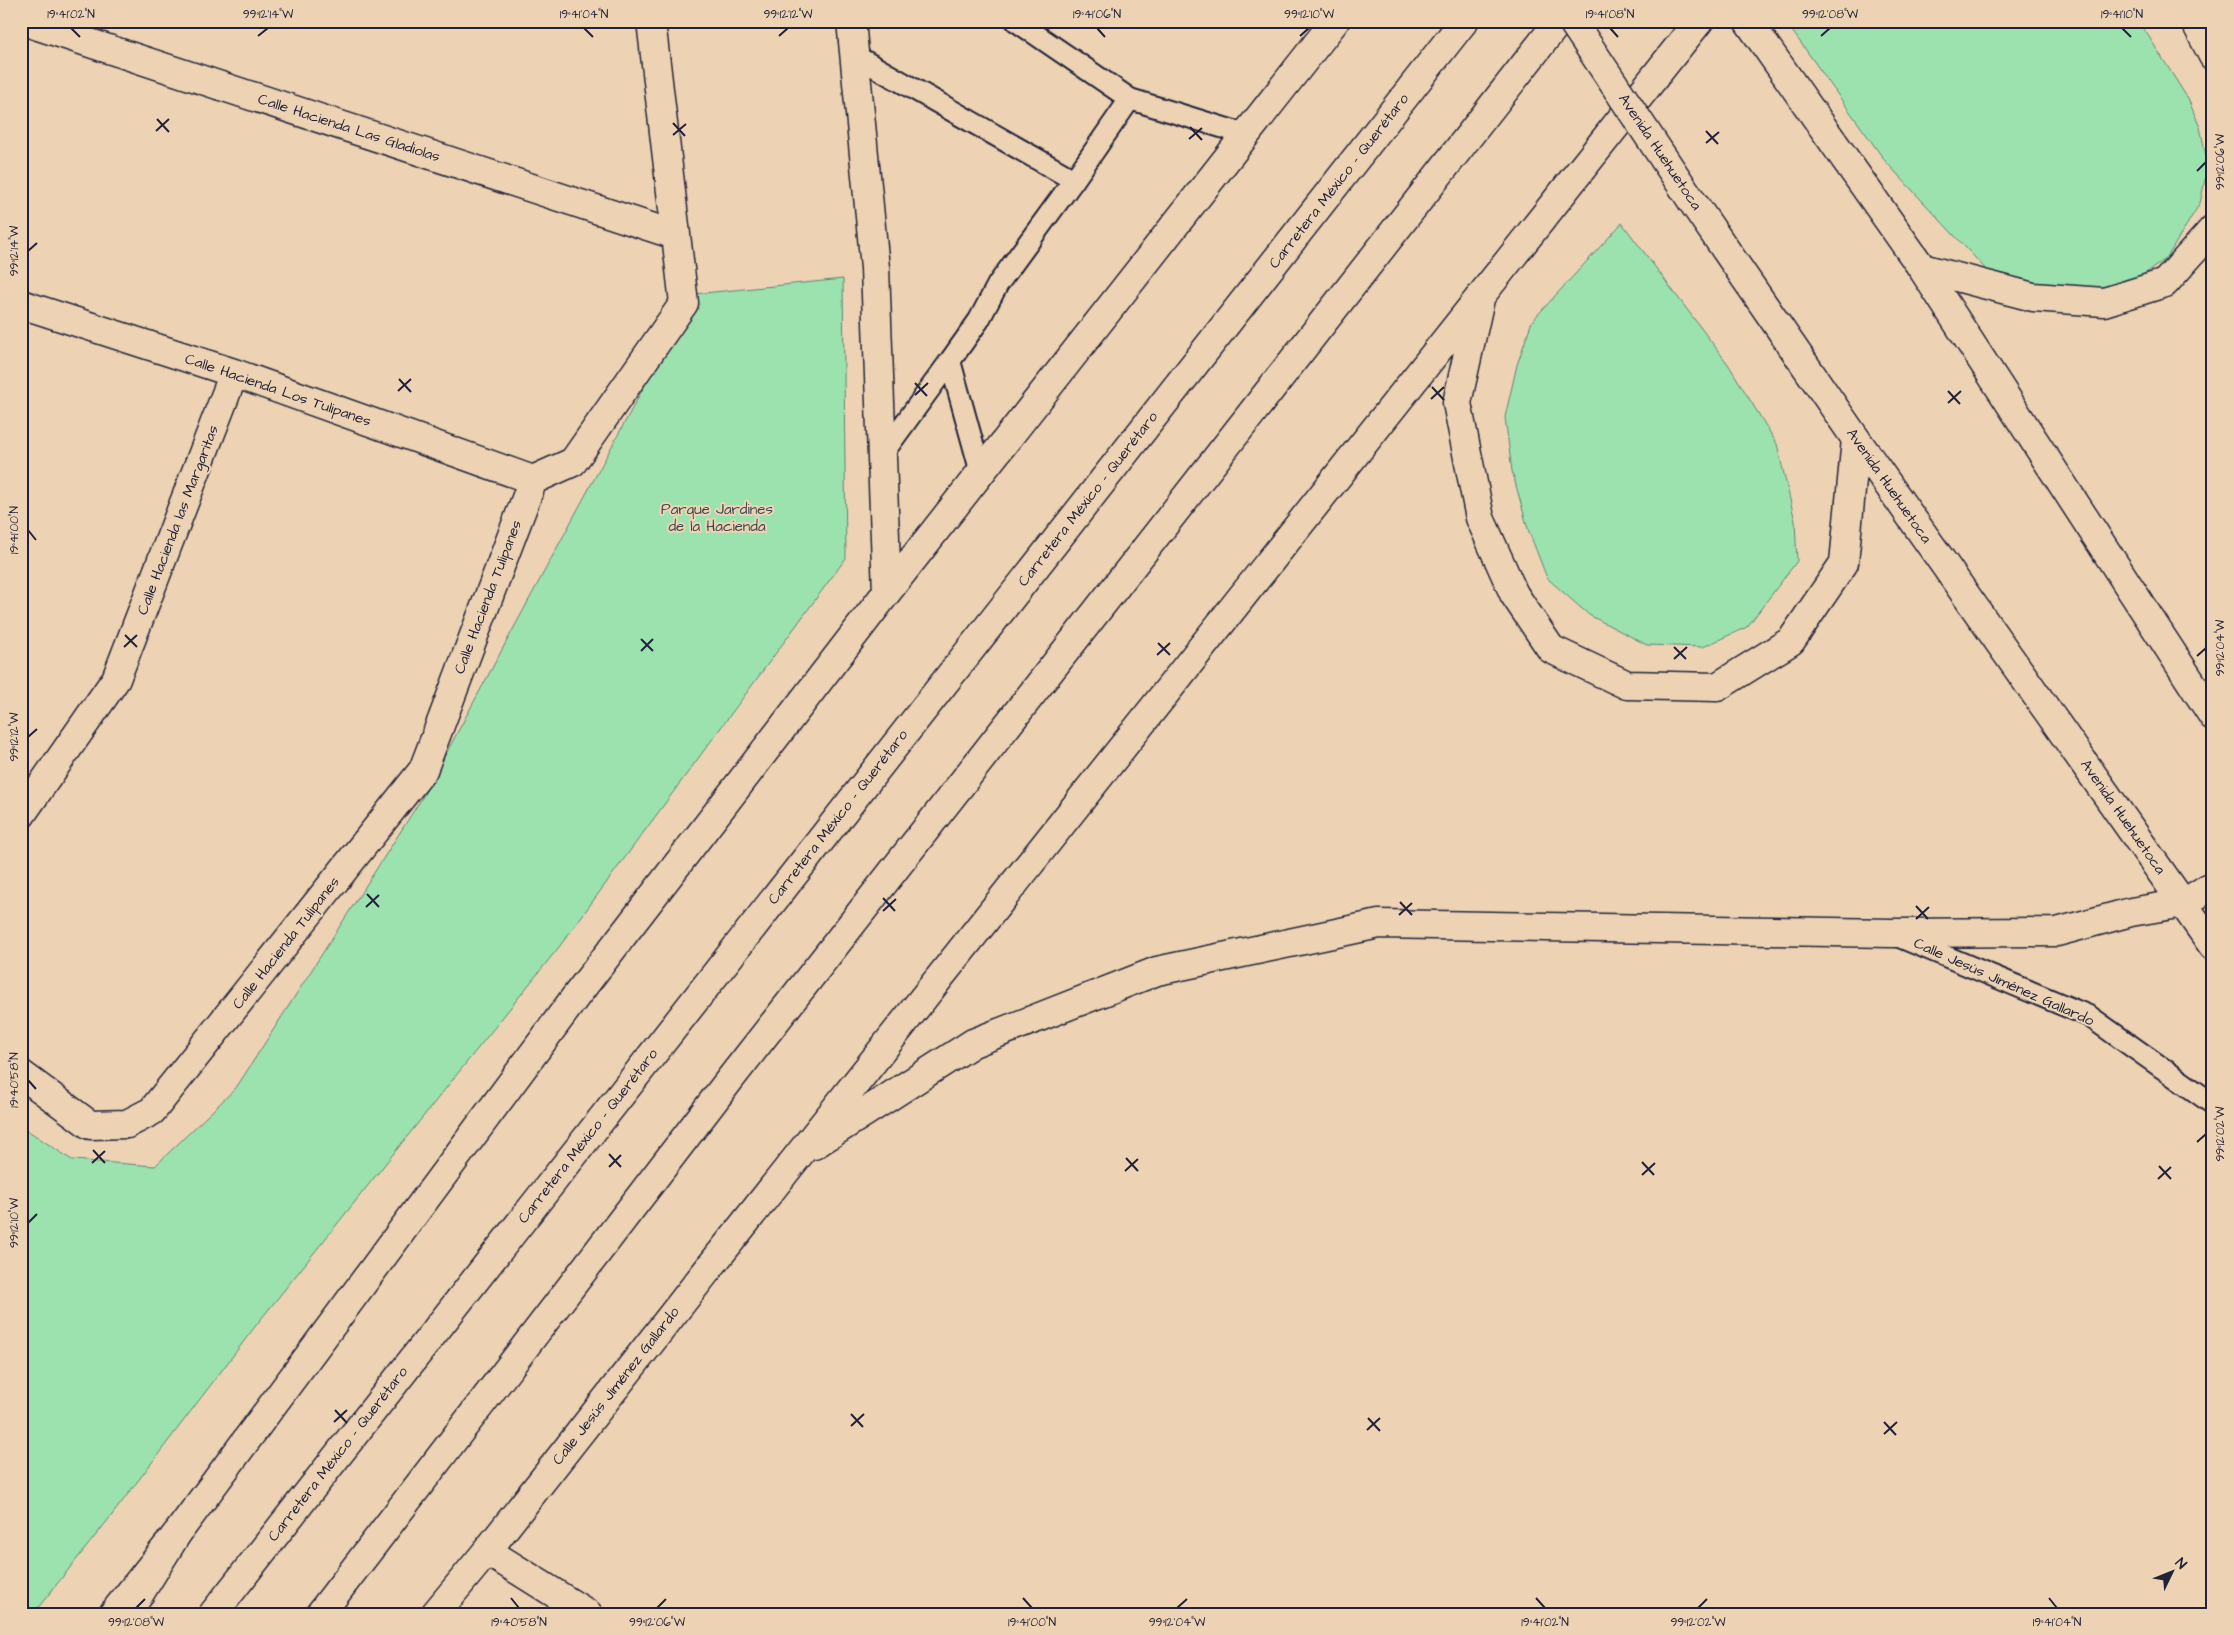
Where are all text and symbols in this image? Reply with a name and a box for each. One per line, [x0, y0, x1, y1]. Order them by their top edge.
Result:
text: 19°41'02"N [47, 6, 95, 23]
text: 99°12'14"W [243, 6, 294, 23]
text: 19°41'04"N [560, 6, 609, 23]
text: 99°12'12"W [763, 6, 813, 23]
text: 19°41'06"N [1073, 6, 1122, 23]
text: 99°12'10"W [1284, 6, 1335, 23]
text: 19°41'08"N [1586, 6, 1635, 23]
text: 99°12'08"W [1802, 6, 1859, 23]
text: 19°41'10"N [2101, 6, 2144, 23]
street label: Calle Hacienda Las Gladiolas [255, 89, 443, 168]
street label: Carretera México - Querétaro [1264, 89, 1414, 273]
street label: Avenida Huehuetoca [1613, 90, 1707, 215]
text: 99°12'06"W [2212, 133, 2229, 190]
text: 99°12'14"W [6, 225, 23, 276]
street label: Calle Hacienda Los Tulipanes [182, 348, 374, 432]
street label: Carretera México - Querétaro [1013, 407, 1163, 591]
street label: Calle Hacienda las Margaritas [132, 422, 225, 618]
street label: Avenida Huehuetoca [1841, 424, 1937, 548]
park label: Parque Jardines de la Hacienda [661, 499, 773, 537]
text: 19°41'00"N [6, 505, 23, 554]
street label: Calle Hacienda Tulipanes [449, 517, 527, 677]
text: 99°12'04"W [2212, 619, 2229, 676]
text: 99°12'12"W [6, 712, 23, 762]
street label: Carretera México - Querétaro [763, 725, 913, 909]
street label: Avenida Huehuetoca [2075, 755, 2171, 879]
street label: Calle Hacienda Tulipanes [227, 872, 345, 1014]
street label: Calle Jesús Jiménez Gallardo [1910, 933, 2098, 1032]
street label: Carretera México - Querétaro [513, 1044, 663, 1228]
text: 19°40'58"N [6, 1052, 23, 1108]
text: 99°12'02"W [2212, 1106, 2229, 1162]
text: 99°12'10"W [6, 1197, 23, 1248]
street label: Calle Jesús Jiménez Gallardo [547, 1302, 685, 1470]
street label: Carretera México - Querétaro [263, 1362, 413, 1546]
north arrow [2146, 1548, 2196, 1598]
text: N [2170, 1554, 2191, 1574]
text: 99°12'08"W [108, 1614, 165, 1631]
text: 19°40'58"N [491, 1614, 547, 1631]
text: 99°12'06"W [629, 1614, 686, 1631]
text: 19°41'00"N [1008, 1614, 1057, 1631]
text: 99°12'04"W [1149, 1614, 1206, 1631]
text: 19°41'02"N [1521, 1614, 1569, 1631]
text: 99°12'02"W [1670, 1614, 1726, 1631]
text: 19°41'04"N [2033, 1614, 2082, 1631]

